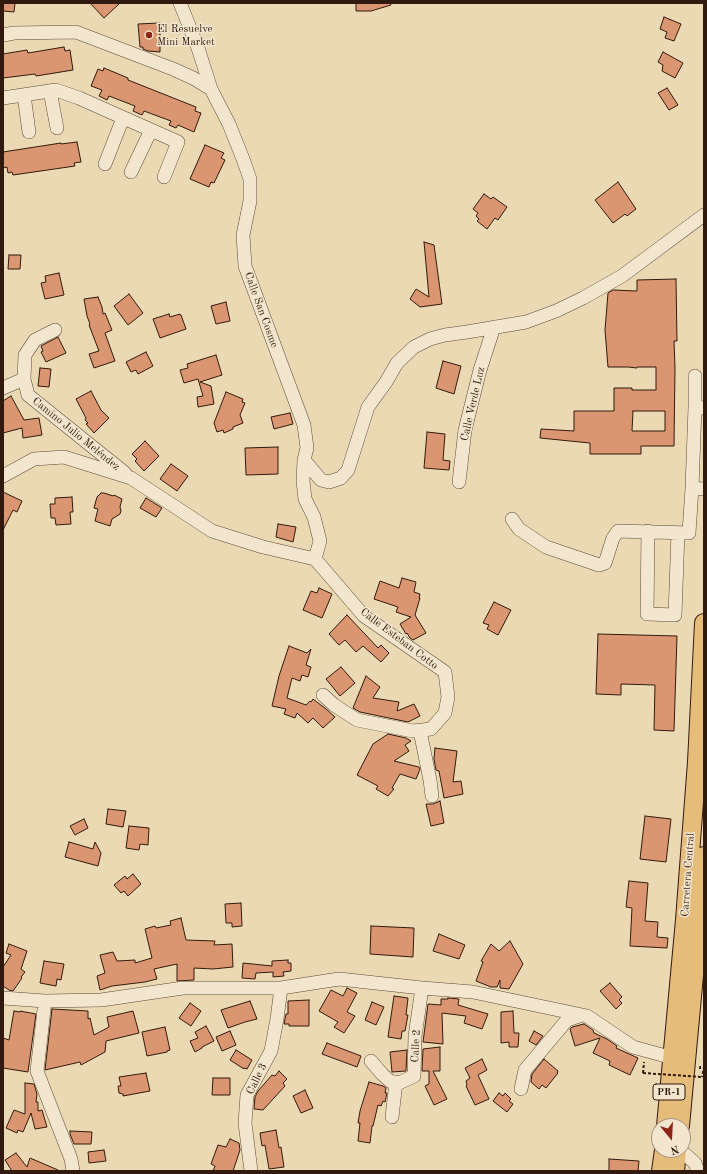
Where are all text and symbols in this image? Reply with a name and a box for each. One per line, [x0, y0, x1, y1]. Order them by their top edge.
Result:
place label: El Resuelve Mini Market [157, 22, 215, 48]
marker: El Resuelve Mini Market [144, 30, 154, 40]
street label: Calle San Cosme [241, 270, 281, 350]
street label: Calle Verde Luz [458, 366, 488, 442]
street label: Camino Julio Meléndez [29, 395, 123, 473]
street label: Calle Esteban Cotto [357, 605, 441, 673]
street label: Carretera Central [678, 833, 698, 917]
street label: Calle 2 [409, 1029, 423, 1063]
street label: Calle 3 [244, 1061, 270, 1097]
road number: PR-1 [653, 1084, 685, 1100]
north arrow [651, 1118, 691, 1158]
text: N [669, 1142, 680, 1155]

